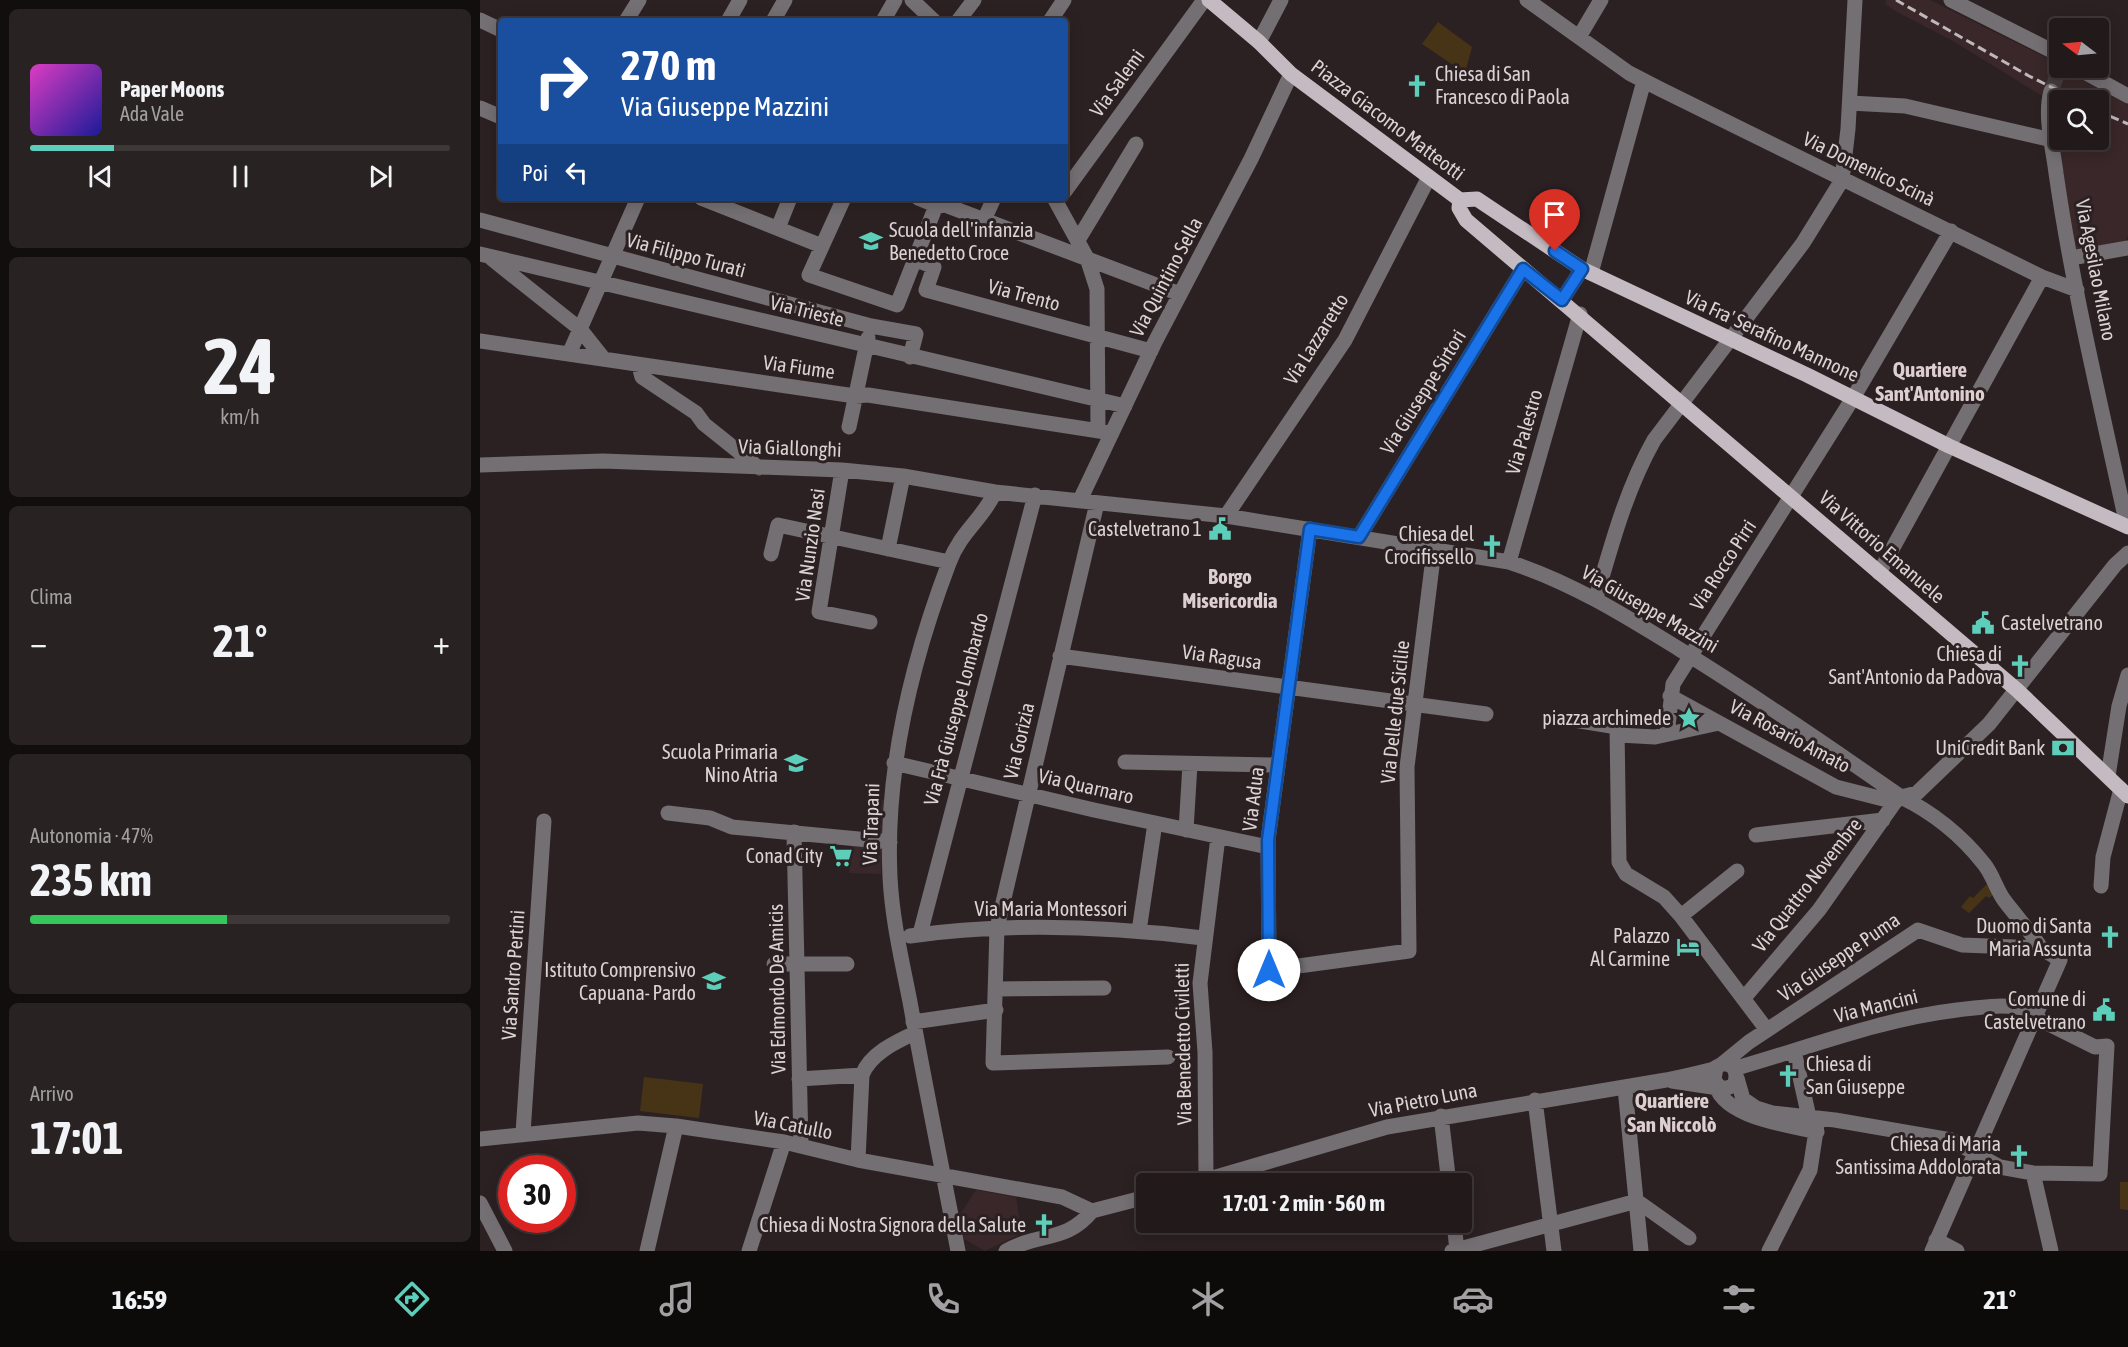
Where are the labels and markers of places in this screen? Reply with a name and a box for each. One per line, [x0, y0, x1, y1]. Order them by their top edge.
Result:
place label: Chiesa di San Francesco di Paola [1435, 62, 1570, 108]
church icon: Chiesa di San Francesco di Paola [1404, 73, 1430, 99]
pin [1529, 189, 1580, 251]
place label: Scuola dell'infanzia Benedetto Croce [889, 218, 1034, 264]
school or university icon: Scuola dell'infanzia Benedetto Croce [858, 228, 884, 254]
public building icon: Castelvetrano 1 [1207, 516, 1233, 542]
place label: Castelvetrano 1 [1088, 517, 1202, 540]
place label: Chiesa del Crocifissello [1385, 522, 1475, 568]
church icon: Chiesa del Crocifissello [1479, 533, 1505, 559]
public building icon: Castelvetrano [1970, 610, 1996, 636]
place label: Castelvetrano [2001, 611, 2103, 634]
place label: Chiesa di Sant'Antonio da Padova [1828, 642, 2002, 688]
church icon: Chiesa di Sant'Antonio da Padova [2007, 653, 2033, 679]
place icon: piazza archimede [1676, 705, 1702, 731]
place label: piazza archimede [1542, 706, 1671, 729]
bank icon: UniCredit Bank [2050, 735, 2076, 761]
place label: UniCredit Bank [1935, 736, 2045, 759]
place label: Scuola Primaria Nino Atria [662, 740, 778, 786]
school or university icon: Scuola Primaria Nino Atria [783, 750, 809, 776]
supermarket icon: Conad City [828, 843, 854, 869]
place label: Conad City [746, 844, 823, 867]
place label: Duomo di Santa Maria Assunta [1976, 914, 2092, 960]
place label: Palazzo Al Carmine [1590, 924, 1670, 970]
church icon: Duomo di Santa Maria Assunta [2097, 924, 2123, 950]
hotel icon: Palazzo Al Carmine [1675, 934, 1701, 960]
place label: Istituto Comprensivo Capuana- Pardo [544, 958, 696, 1004]
school or university icon: Istituto Comprensivo Capuana- Pardo [701, 968, 727, 994]
place label: Comune di Castelvetrano [1984, 987, 2086, 1033]
public building icon: Comune di Castelvetrano [2091, 997, 2117, 1023]
place label: Chiesa di San Giuseppe [1806, 1052, 1905, 1098]
church icon: Chiesa di San Giuseppe [1775, 1063, 1801, 1089]
place label: Chiesa di Maria Santissima Addolorata [1836, 1132, 2001, 1178]
church icon: Chiesa di Maria Santissima Addolorata [2006, 1143, 2032, 1169]
church icon: Chiesa di Nostra Signora della Salute [1031, 1212, 1057, 1238]
place label: Chiesa di Nostra Signora della Salute [759, 1213, 1026, 1236]

